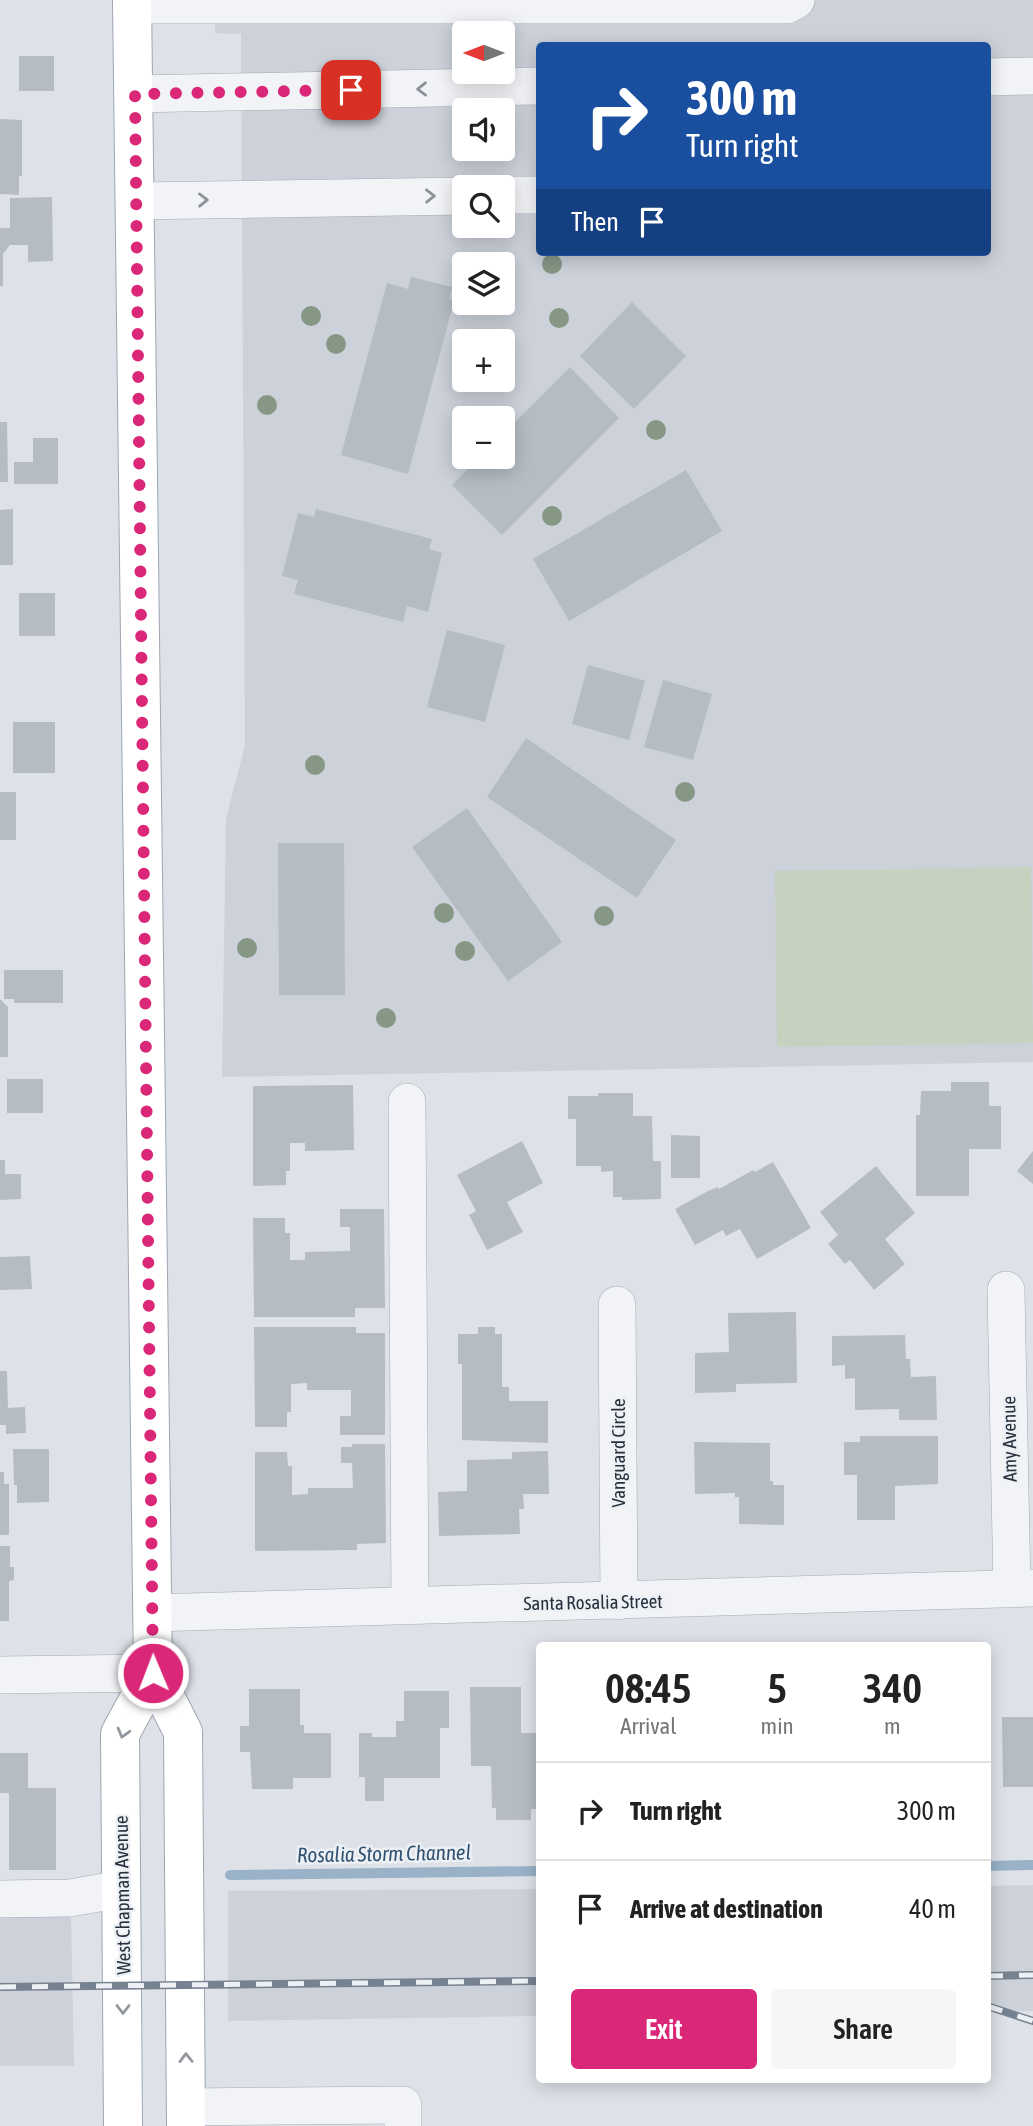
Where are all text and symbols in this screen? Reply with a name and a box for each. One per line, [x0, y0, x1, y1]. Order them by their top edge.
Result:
north arrow [452, 21, 514, 84]
map controls [452, 21, 515, 469]
pin [321, 60, 381, 120]
text: 300 m [686, 69, 797, 125]
icon: right [571, 70, 662, 161]
icon: arrive [332, 71, 370, 109]
one-way arrow [416, 81, 427, 96]
button: sound [452, 98, 515, 161]
text: Turn right [686, 127, 799, 164]
button: search [452, 175, 515, 238]
one-way arrow [426, 188, 436, 204]
one-way arrow [198, 192, 209, 207]
icon: arrive [633, 203, 671, 241]
text: Then [571, 207, 619, 237]
button: layers [452, 252, 515, 315]
button: + [452, 329, 515, 392]
button: − [452, 406, 515, 469]
street label: Amy Avenue [997, 1396, 1021, 1482]
street label: Vanguard Circle [607, 1398, 629, 1508]
street label: Santa Rosalia Street [523, 1590, 663, 1614]
position arrow [116, 1636, 190, 1710]
text: 08:45 [605, 1664, 692, 1712]
text: 5 [767, 1664, 787, 1712]
text: 340 [863, 1664, 922, 1712]
text: Arrival [620, 1713, 676, 1739]
text: min [761, 1713, 794, 1739]
text: m [884, 1713, 901, 1739]
one-way arrow [117, 1727, 131, 1739]
icon: right [571, 1792, 609, 1830]
text: Turn right [630, 1796, 721, 1826]
text: 300 m [897, 1796, 956, 1826]
street label: West Chapman Avenue [110, 1815, 134, 1975]
water label: Rosalia Storm Channel [297, 1839, 471, 1867]
icon: arrive [571, 1890, 609, 1928]
text: Arrive at destination [630, 1894, 823, 1924]
text: 40 m [909, 1894, 956, 1924]
button: Exit [571, 1989, 757, 2069]
button: Share [771, 1989, 956, 2069]
one-way arrow [115, 2004, 131, 2015]
one-way arrow [178, 2052, 193, 2063]

